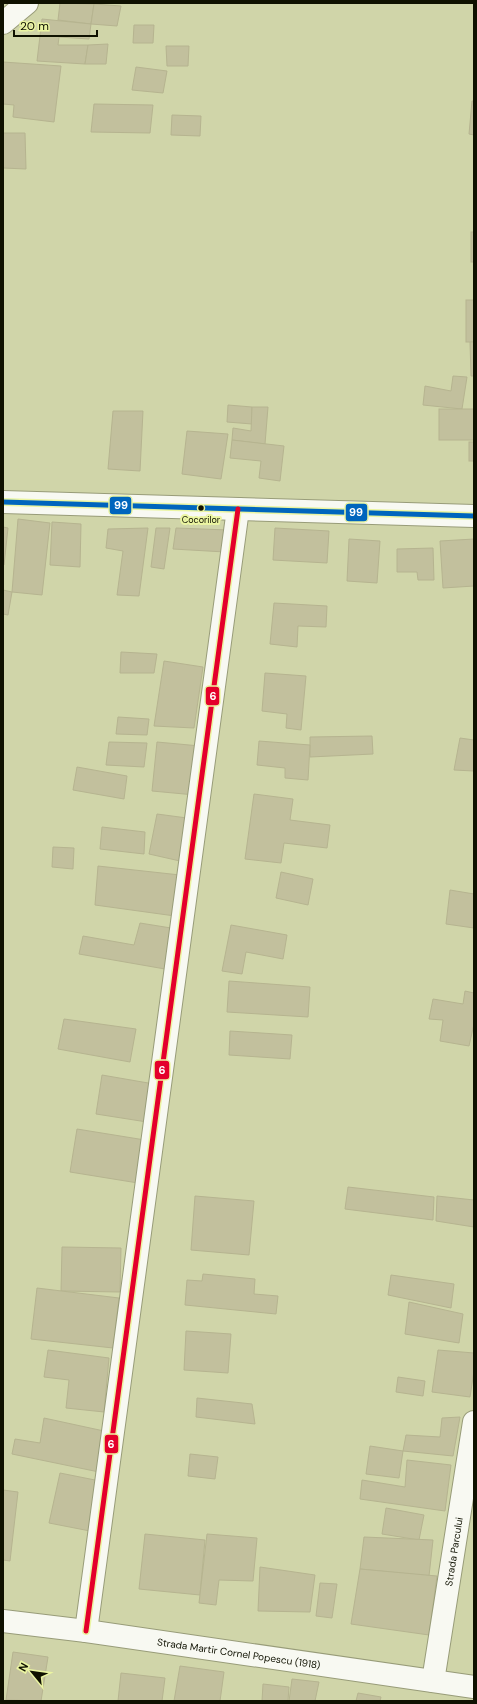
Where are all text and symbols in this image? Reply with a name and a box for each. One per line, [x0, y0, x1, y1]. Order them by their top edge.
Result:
scale bar [14, 12, 97, 38]
text: 20 m [20, 18, 49, 34]
line badge: 99 [109, 496, 132, 515]
text: 99 [114, 498, 128, 512]
marker: Cocorilor [196, 503, 206, 513]
line badge: 99 [345, 503, 368, 522]
text: 99 [349, 505, 363, 519]
place label: Cocorilor [182, 514, 221, 526]
line badge: 6 [205, 686, 220, 706]
text: 6 [210, 689, 217, 703]
line badge: 6 [154, 1060, 170, 1080]
text: 6 [159, 1063, 166, 1077]
line badge: 6 [104, 1434, 119, 1454]
text: 6 [108, 1437, 115, 1451]
street label: Strada Parcului [442, 1516, 466, 1587]
street label: Strada Martir Cornel Popescu (1918) [156, 1635, 322, 1672]
north arrow [12, 1652, 52, 1692]
text: N [15, 1660, 31, 1674]

